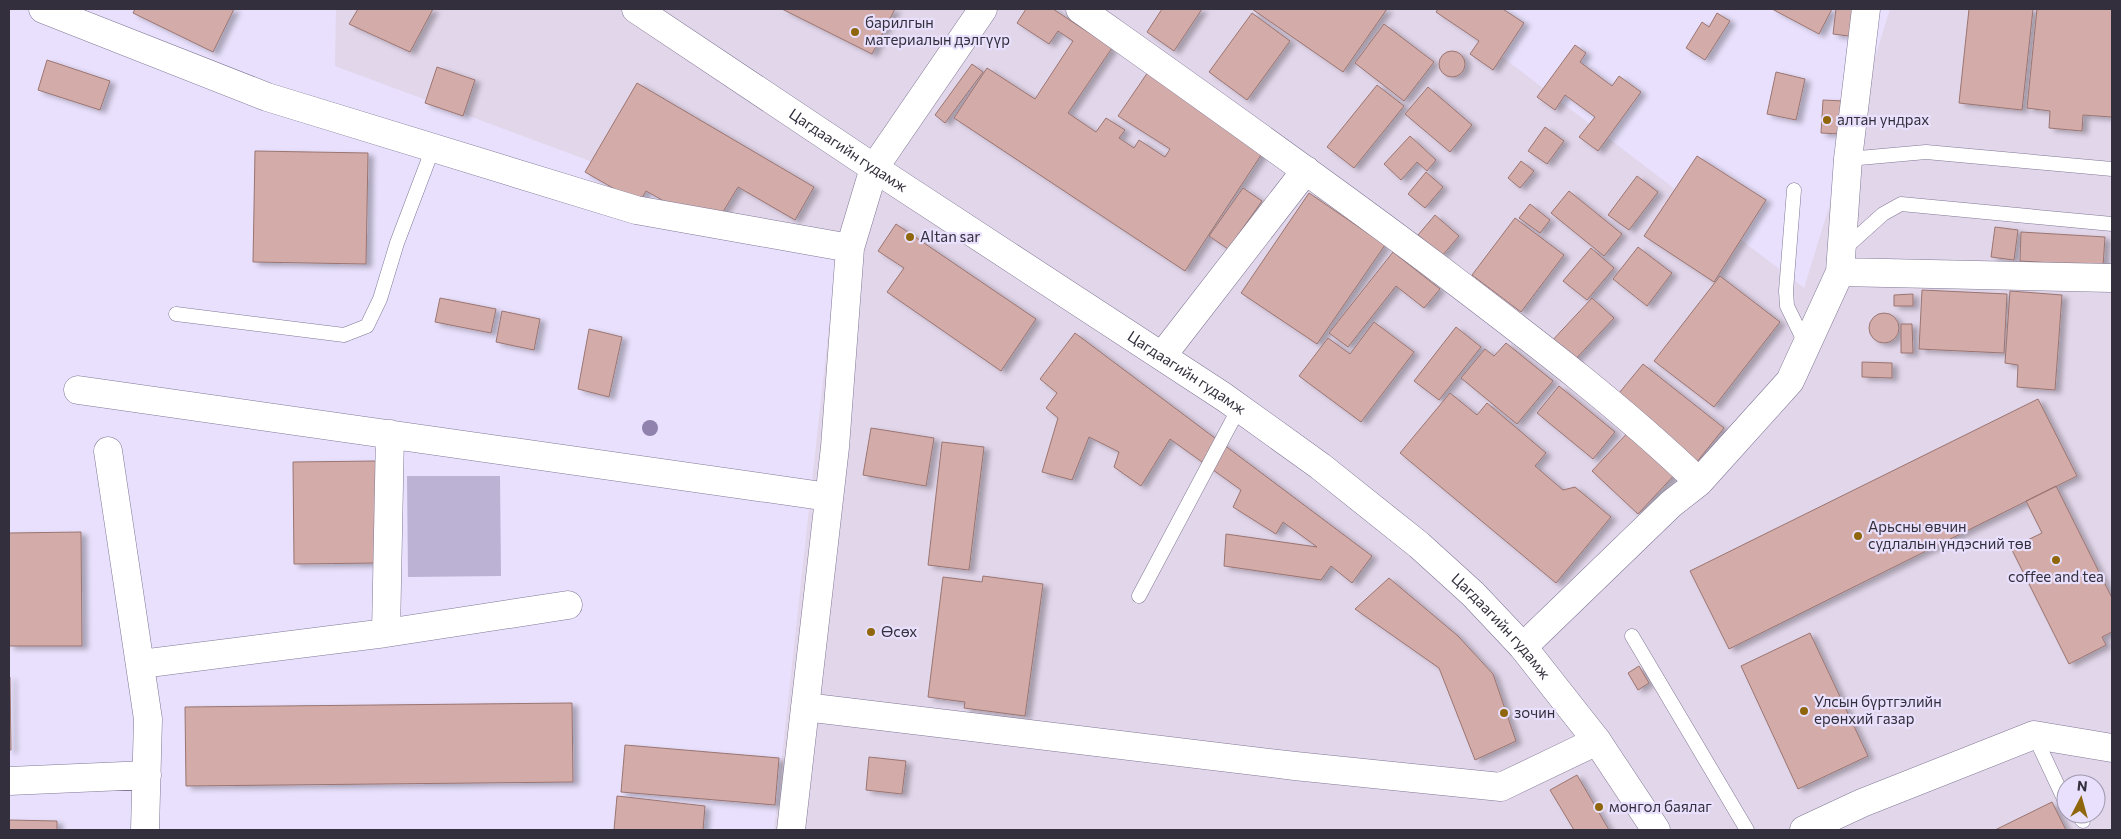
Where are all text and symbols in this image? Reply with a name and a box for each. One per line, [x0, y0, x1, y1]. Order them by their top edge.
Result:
place label: барилгын материалын дэлгүүр [865, 13, 1010, 48]
marker: барилгын материалын дэлгүүр [849, 26, 861, 38]
street label: Цагдаагийн гудамж [786, 104, 911, 195]
place label: алтан ундрах [1837, 110, 1929, 128]
marker: алтан ундрах [1821, 114, 1833, 126]
place label: Altan sar [920, 227, 980, 245]
marker: Altan sar [904, 231, 916, 243]
street label: Цагдаагийн гудамж [1125, 326, 1250, 418]
place label: Арьсны өвчин судлалын үндэсний төв [1868, 517, 2032, 552]
marker: Арьсны өвчин судлалын үндэсний төв [1852, 530, 1864, 542]
marker: coffee and tea [2050, 554, 2062, 566]
place label: coffee and tea [2008, 567, 2104, 585]
street label: Цагдаагийн гудамж [1448, 569, 1555, 683]
place label: Өсөх [881, 622, 917, 640]
marker: Өсөх [865, 626, 877, 638]
place label: Улсын бүртгэлийн ерөнхий газар [1814, 692, 1942, 727]
place label: зочин [1514, 703, 1555, 721]
marker: Улсын бүртгэлийн ерөнхий газар [1798, 705, 1810, 717]
marker: зочин [1498, 707, 1510, 719]
north arrow [2056, 774, 2106, 824]
text: N [2076, 777, 2089, 795]
place label: монгол баялаг [1609, 797, 1712, 815]
marker: монгол баялаг [1593, 801, 1605, 813]

